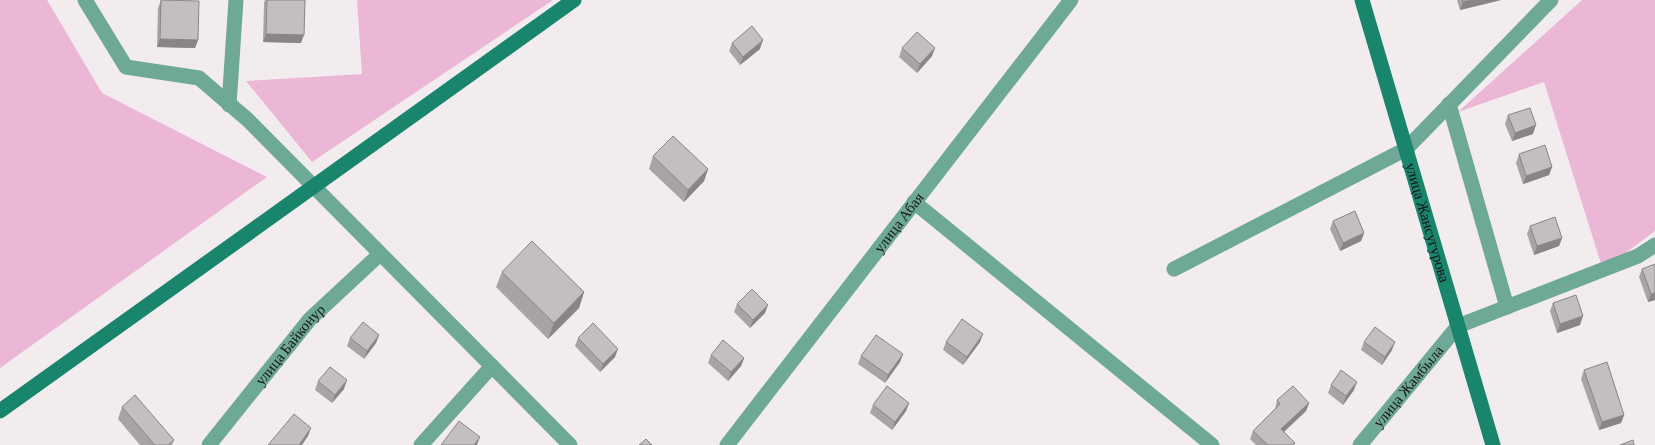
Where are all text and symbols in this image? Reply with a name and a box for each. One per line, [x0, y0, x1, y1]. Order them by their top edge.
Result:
street label: улица Жансугурова [1402, 161, 1453, 285]
street label: улица Абая [871, 190, 927, 256]
street label: улица Байконур [252, 301, 328, 388]
street label: улица Жамбыла [1370, 342, 1447, 430]

